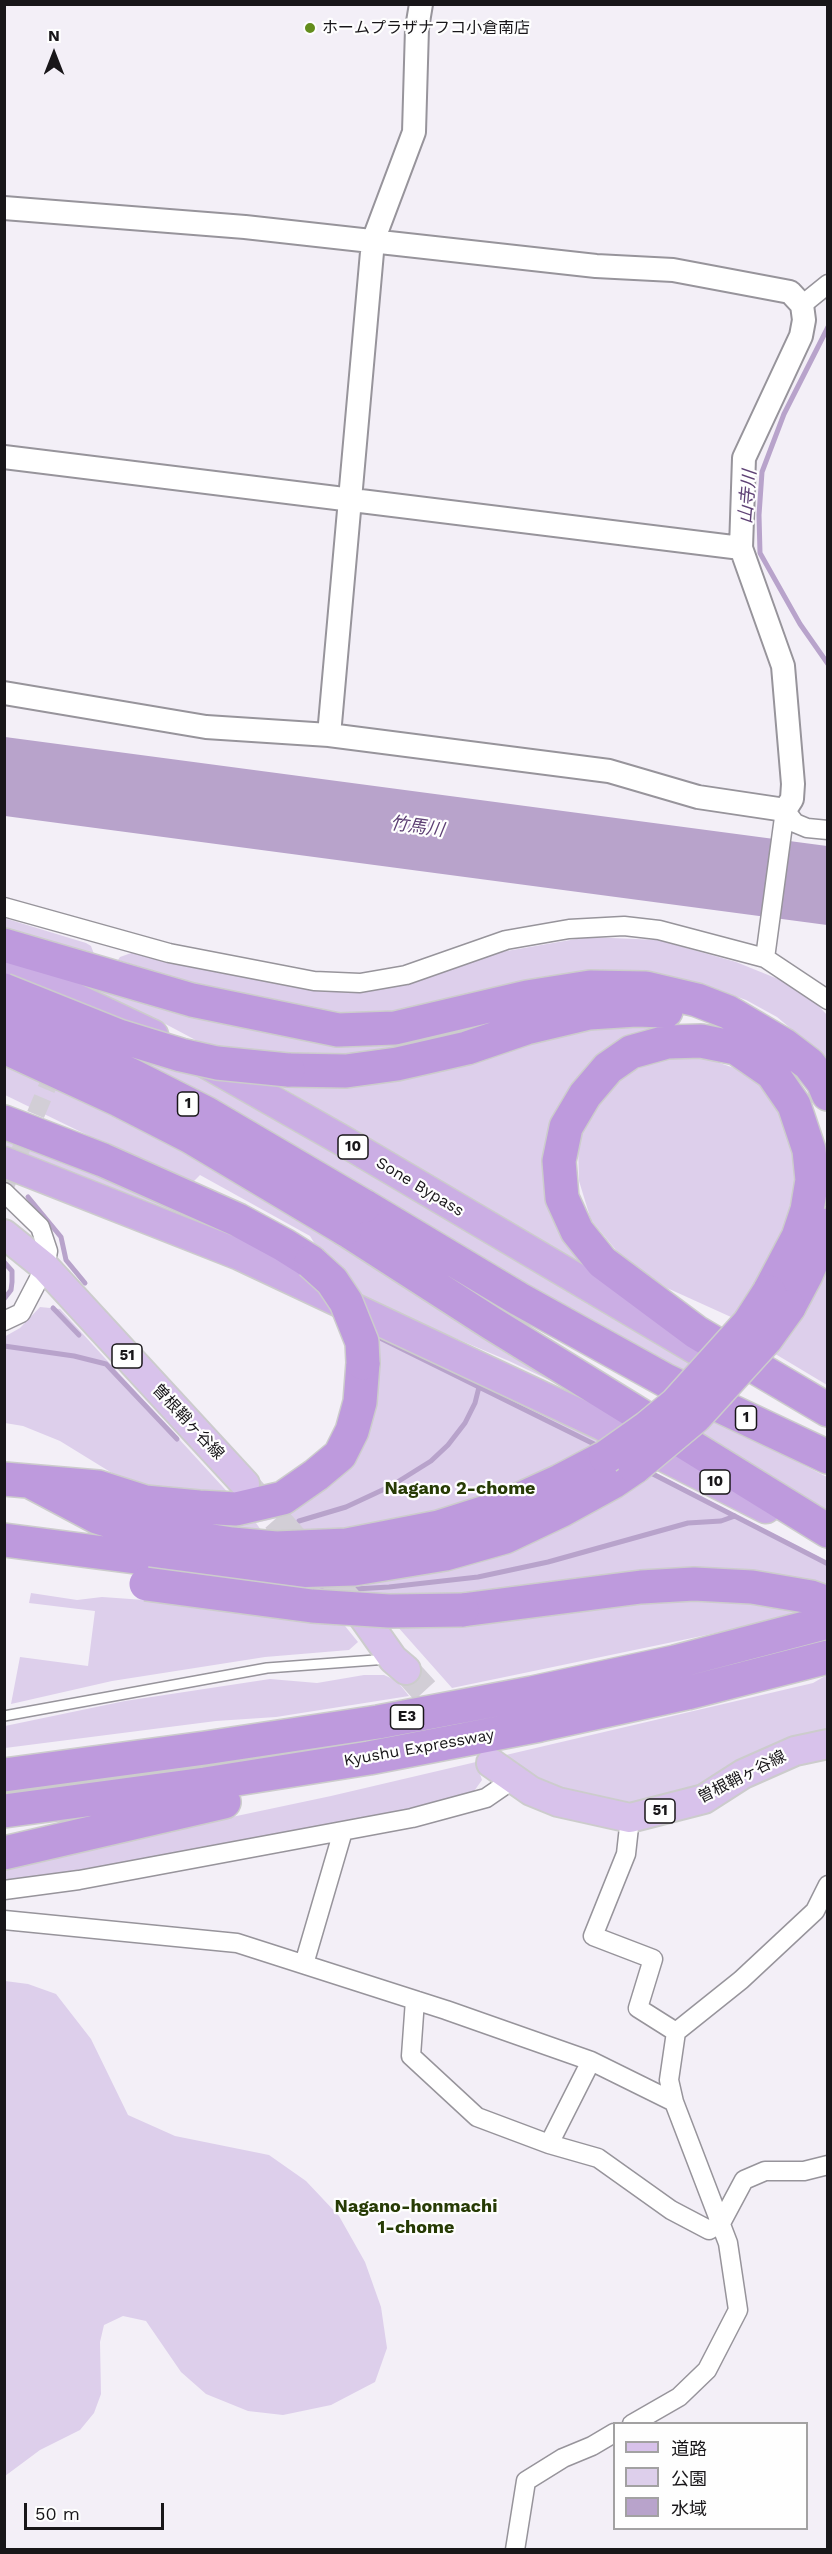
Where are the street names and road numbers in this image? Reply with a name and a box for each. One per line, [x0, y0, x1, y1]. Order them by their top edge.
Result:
road number: 1 [178, 1092, 198, 1116]
road number: 10 [338, 1135, 368, 1159]
street label: Sone Bypass [373, 1153, 467, 1221]
road number: 51 [112, 1344, 142, 1368]
street label: 曽根鞘ヶ谷線 [148, 1380, 228, 1464]
road number: 1 [736, 1406, 756, 1430]
road number: 10 [700, 1470, 730, 1494]
road number: E3 [390, 1705, 424, 1729]
street label: Kyushu Expressway [342, 1725, 496, 1771]
street label: 曽根鞘ヶ谷線 [695, 1747, 789, 1807]
road number: 51 [645, 1799, 675, 1823]

